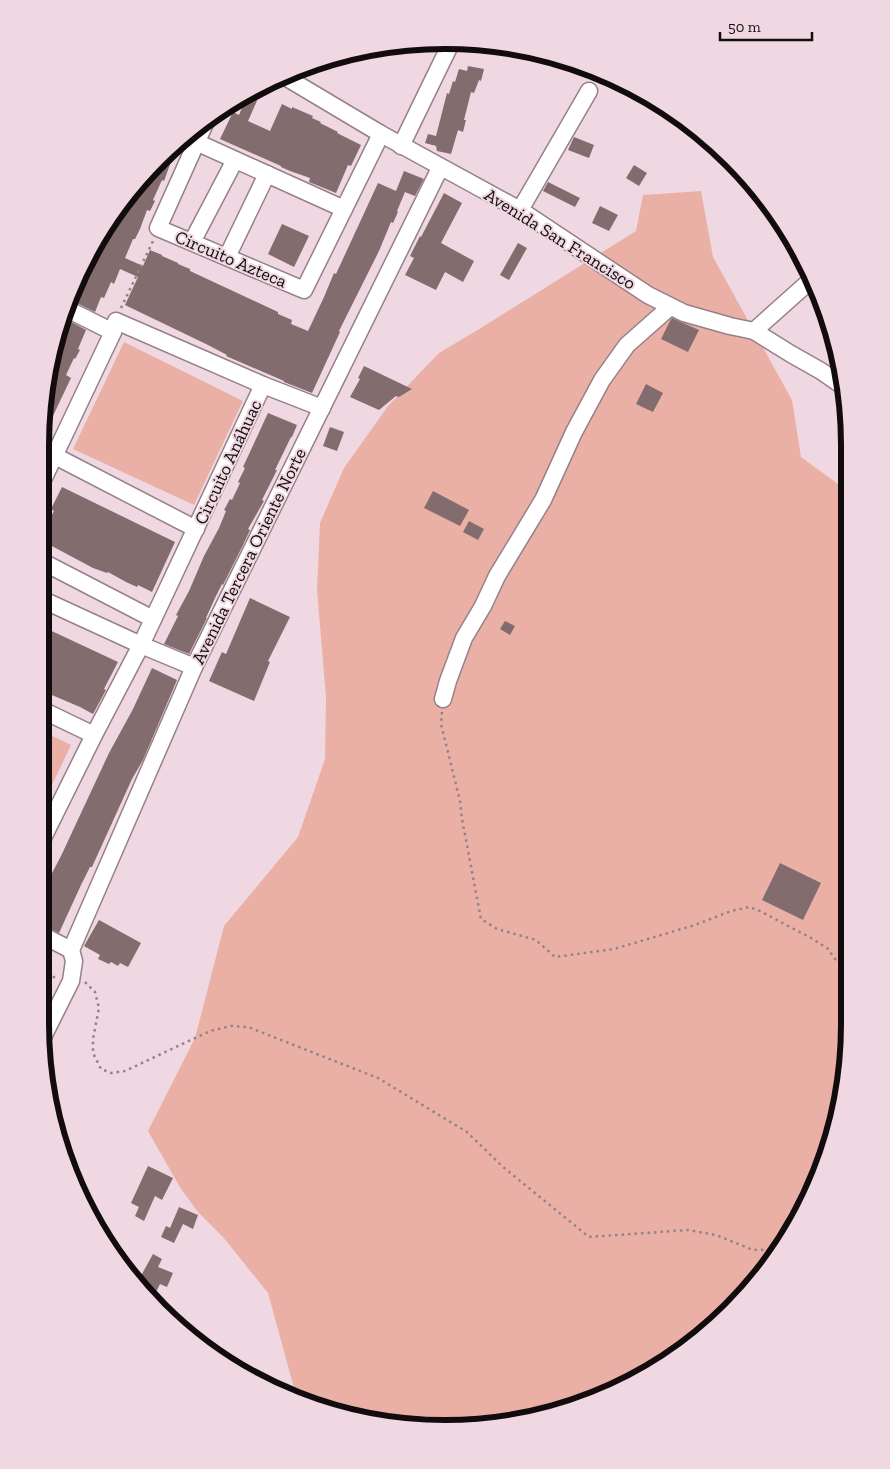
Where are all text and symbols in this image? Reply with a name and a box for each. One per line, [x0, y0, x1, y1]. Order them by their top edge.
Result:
scale bar [720, 10, 812, 42]
text: 50 m [728, 18, 761, 36]
street label: Avenida San Francisco [480, 183, 640, 295]
street label: Circuito Azteca [172, 226, 290, 293]
street label: Circuito Anáhuac [190, 396, 266, 528]
street label: Avenida Tercera Oriente Norte [187, 444, 311, 668]

